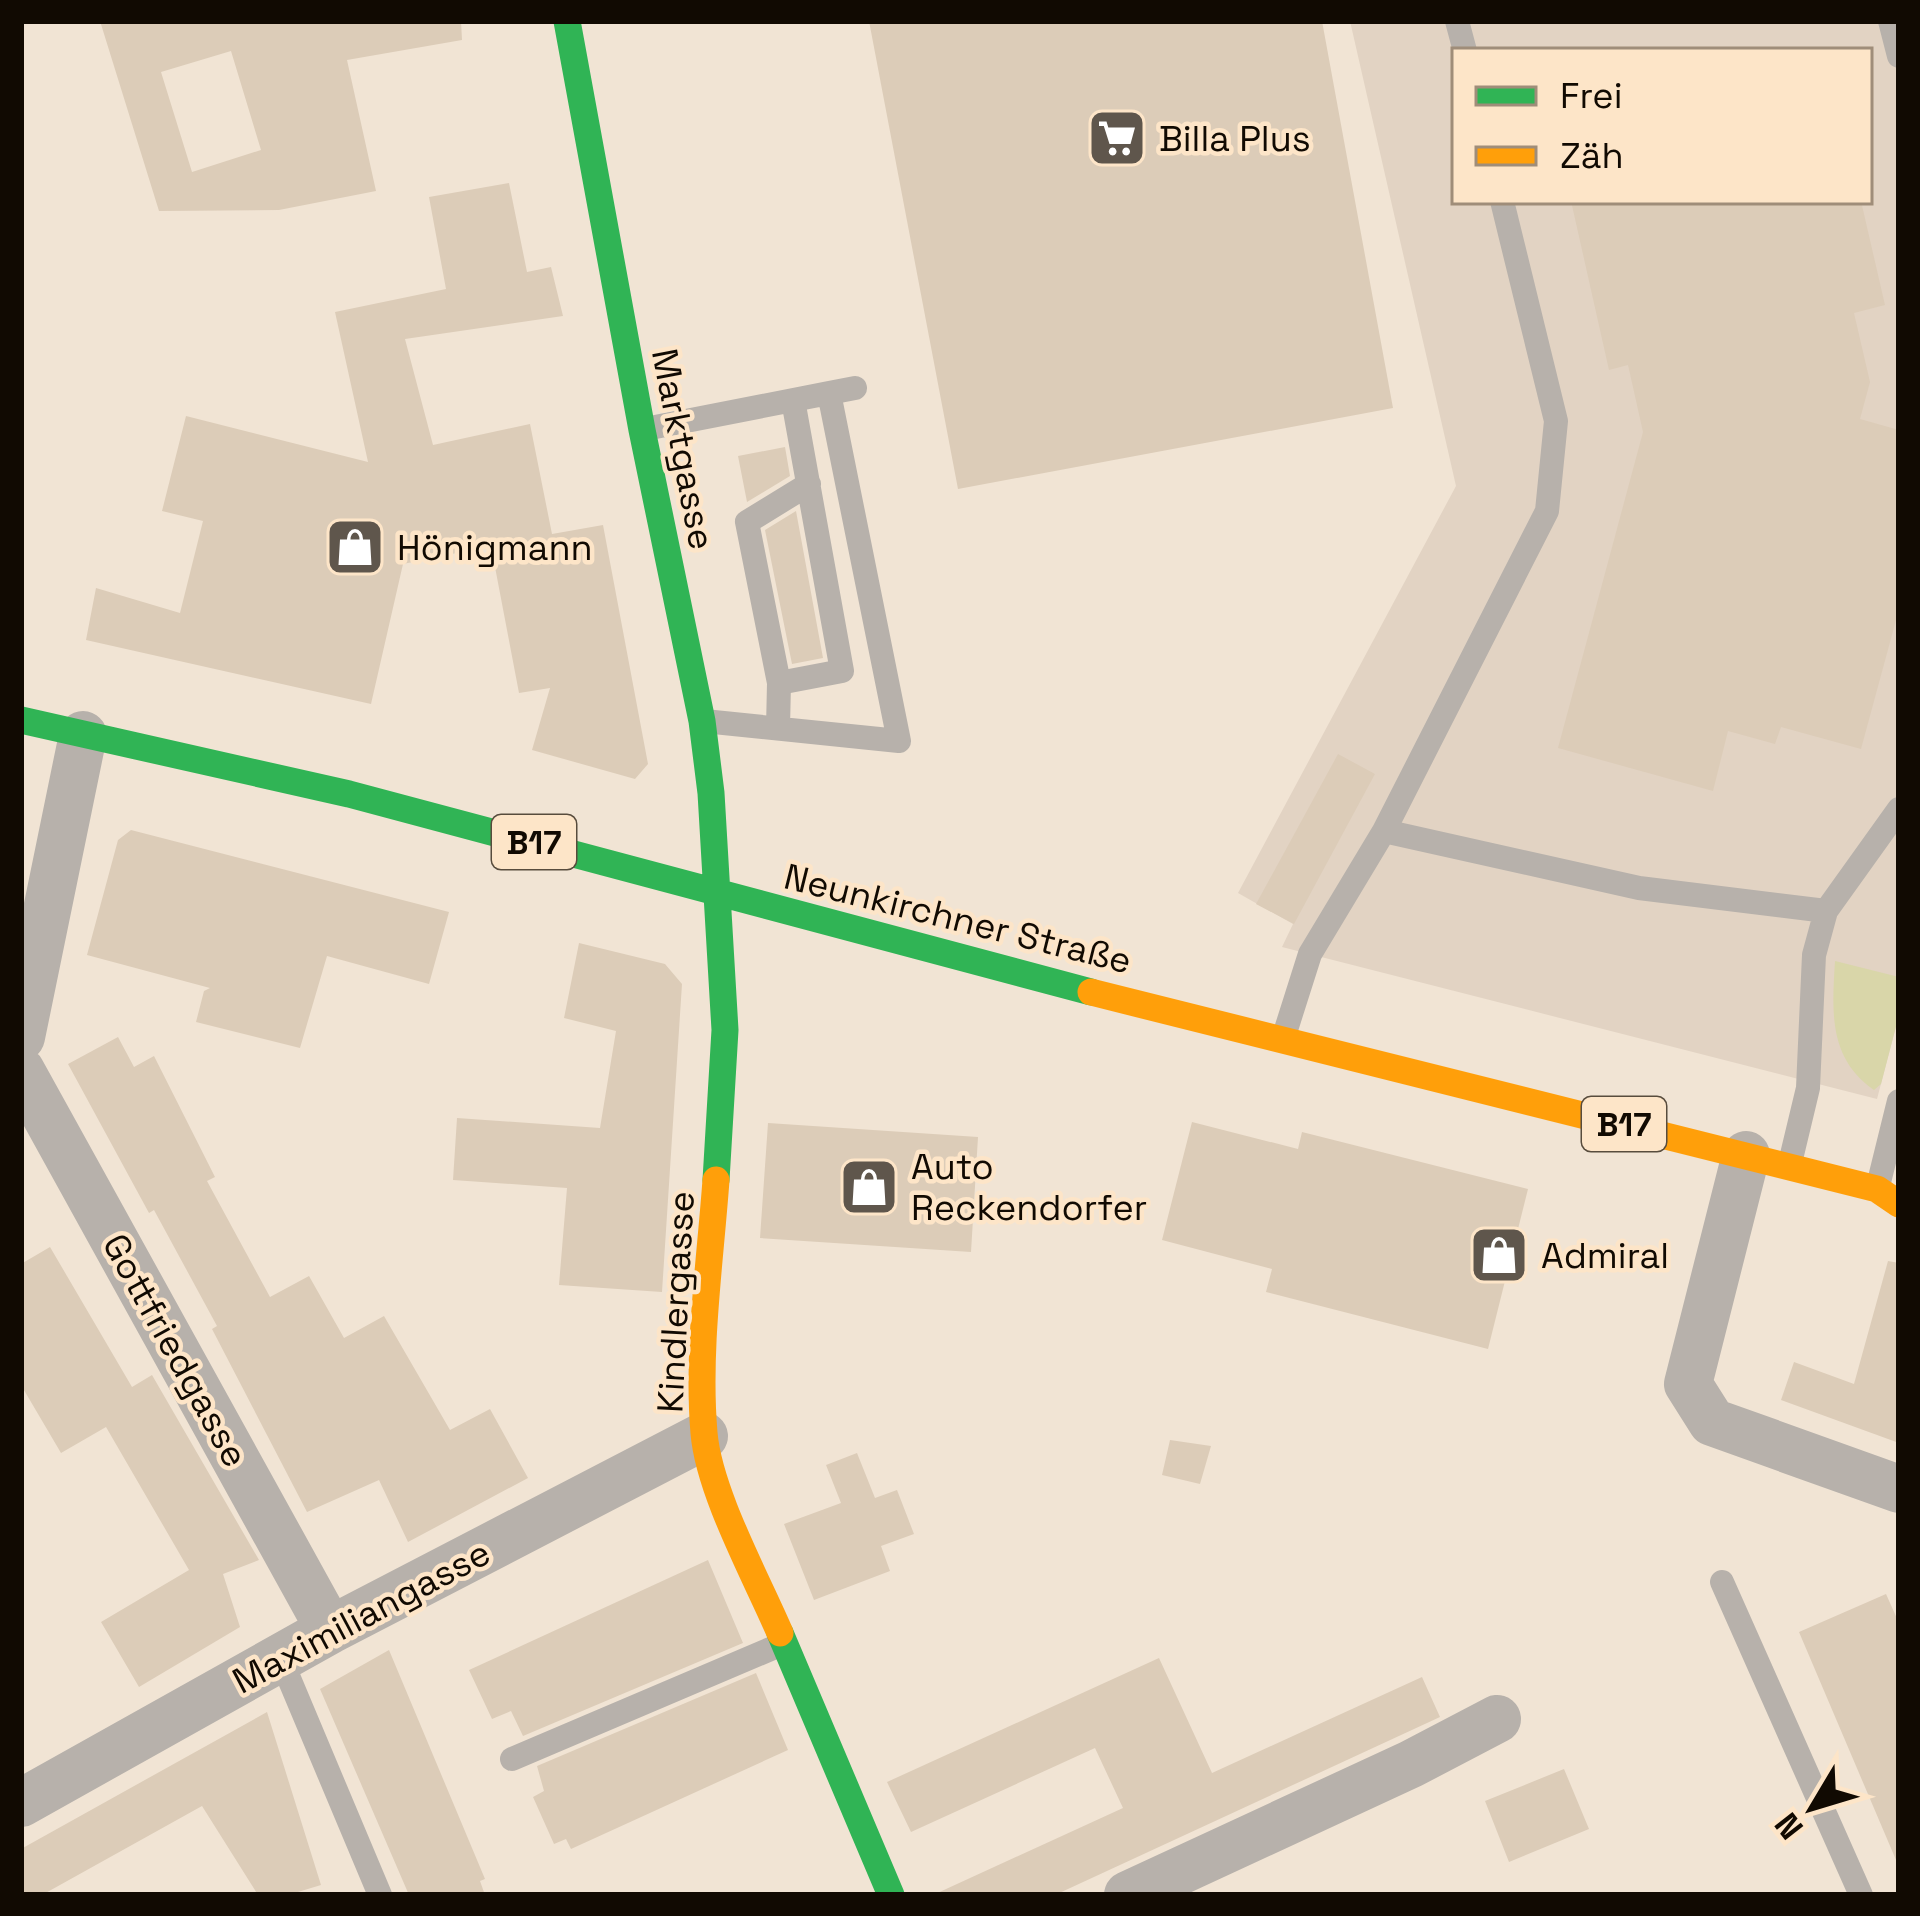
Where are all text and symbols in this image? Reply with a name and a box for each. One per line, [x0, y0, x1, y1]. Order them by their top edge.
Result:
legend [1452, 48, 1872, 204]
text: Frei [1560, 73, 1623, 119]
supermarket icon: Billa Plus [1086, 107, 1148, 169]
place label: Billa Plus [1159, 116, 1311, 162]
text: Zäh [1560, 133, 1624, 179]
street label: Marktgasse [641, 345, 725, 554]
shop icon: Hönigmann [324, 516, 386, 578]
place label: Hönigmann [397, 525, 593, 571]
road number: B17 [492, 815, 576, 869]
street label: Neunkirchner Straße [779, 854, 1136, 984]
road number: B17 [1582, 1097, 1666, 1151]
place label: Auto Reckendorfer [911, 1144, 1147, 1231]
shop icon: Auto Reckendorfer [838, 1156, 900, 1218]
street label: Kindlergasse [647, 1190, 705, 1414]
shop icon: Admiral [1468, 1224, 1530, 1286]
street label: Gottfriedgasse [92, 1226, 258, 1475]
place label: Admiral [1541, 1233, 1669, 1279]
street label: Maximiliangasse [225, 1530, 498, 1704]
north arrow [1752, 1748, 1872, 1868]
text: N [1766, 1804, 1813, 1848]

